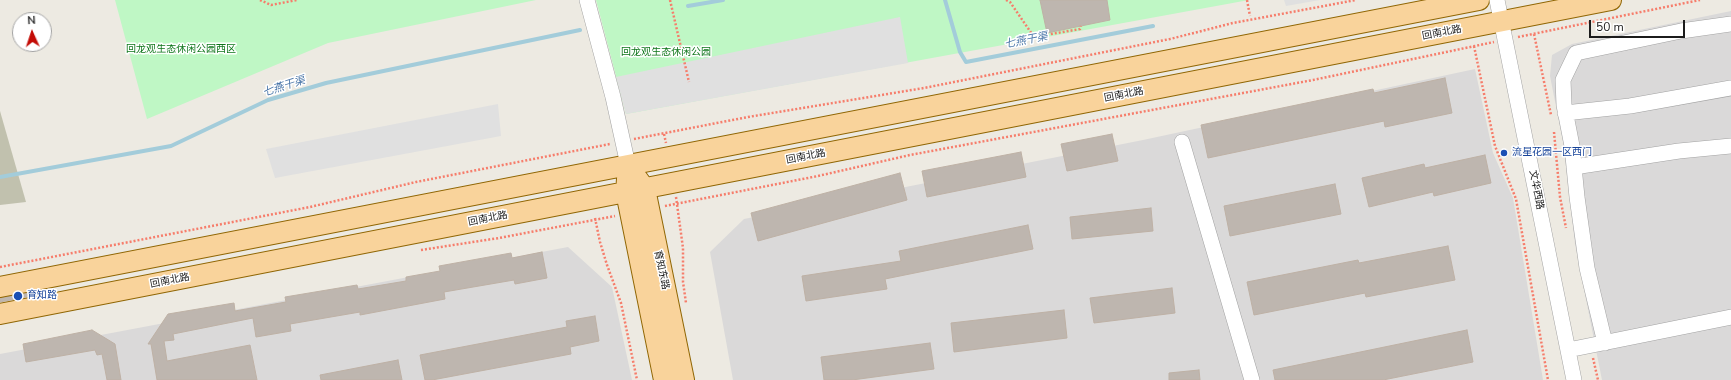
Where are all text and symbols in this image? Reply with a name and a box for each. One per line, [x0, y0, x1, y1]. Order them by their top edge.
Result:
north arrow [12, 12, 52, 52]
scale bar [1591, 12, 1687, 38]
text: N [27, 13, 36, 28]
text: 50 m [1596, 19, 1624, 35]
street label: 回南北路 [1421, 23, 1463, 43]
water label: 七燕干渠 [1003, 30, 1049, 52]
park label: 回龙观生态休闲公园西区 [126, 44, 236, 56]
park label: 回龙观生态休闲公园 [621, 47, 711, 59]
water label: 七燕干渠 [261, 74, 307, 100]
street label: 回南北路 [1103, 85, 1145, 105]
street label: 回南北路 [785, 147, 827, 167]
place label: 流星花园一区西门 [1512, 147, 1592, 159]
marker: 流星花园一区西门 [1499, 148, 1509, 158]
street label: 文华西路 [1526, 169, 1546, 211]
street label: 回南北路 [467, 209, 509, 229]
street label: 育知东路 [651, 249, 671, 291]
street label: 回南北路 [149, 271, 191, 291]
marker: 育知路 [12, 290, 24, 302]
place label: 育知路 [27, 290, 57, 302]

